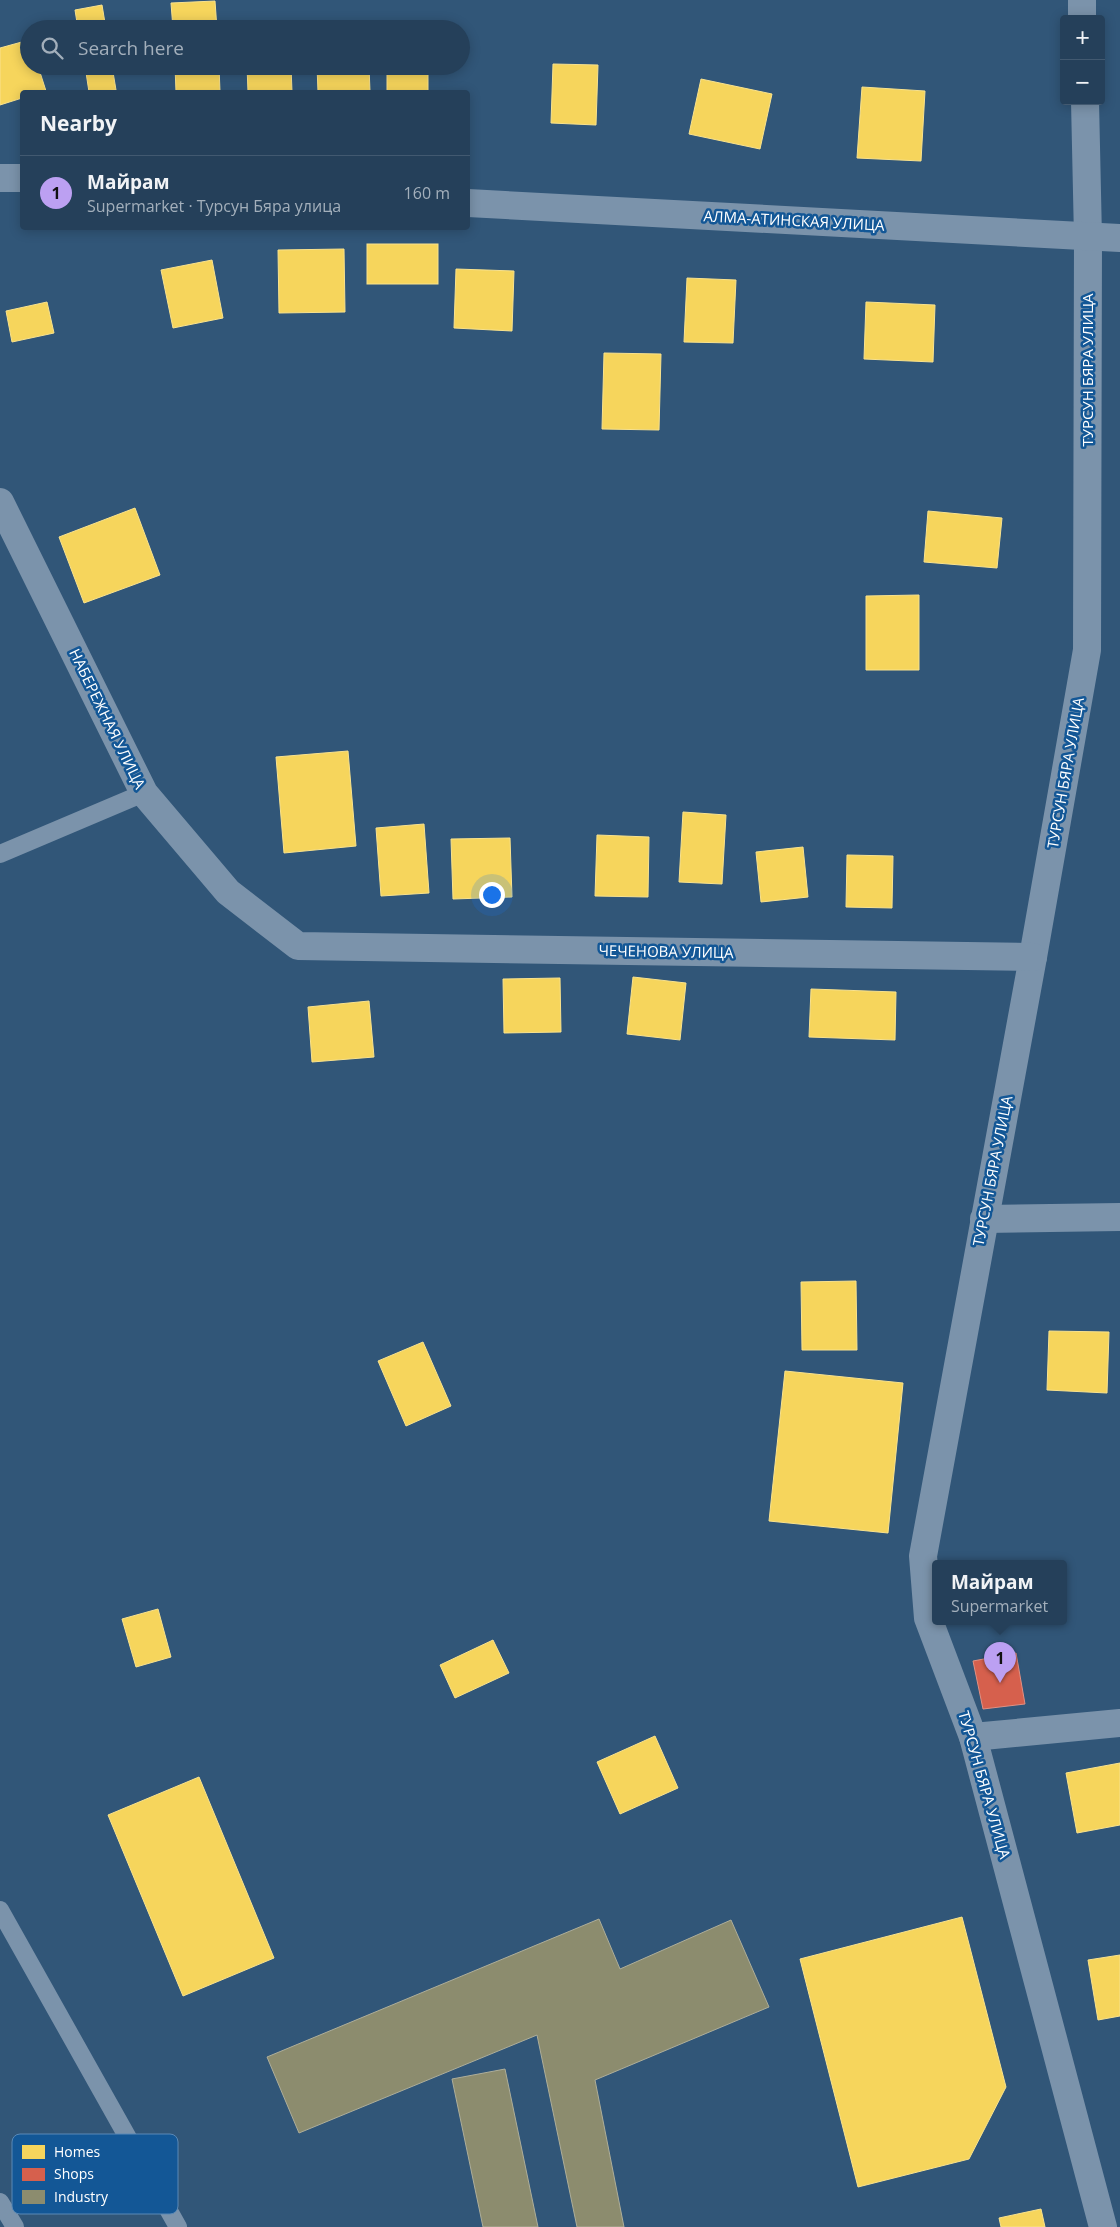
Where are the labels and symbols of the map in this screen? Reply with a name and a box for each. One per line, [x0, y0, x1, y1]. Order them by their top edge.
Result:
street label: АЛМА-АТИНСКАЯ УЛИЦА [703, 205, 886, 235]
street label: ТУРСУН БЯРА УЛИЦА [1077, 293, 1097, 447]
street label: НАБЕРЕЖНАЯ УЛИЦА [65, 645, 151, 792]
street label: ТУРСУН БЯРА УЛИЦА [1042, 695, 1088, 850]
your location [479, 882, 505, 908]
street label: ЧЕЧЕНОВА УЛИЦА [598, 940, 734, 962]
street label: ТУРСУН БЯРА УЛИЦА [968, 1093, 1017, 1248]
pin: 1 [984, 1642, 1016, 1683]
street label: ТУРСУН БЯРА УЛИЦА [954, 1708, 1016, 1862]
legend [12, 2134, 178, 2214]
text: Homes [54, 2142, 101, 2161]
text: Shops [54, 2164, 94, 2183]
text: Industry [54, 2187, 109, 2206]

